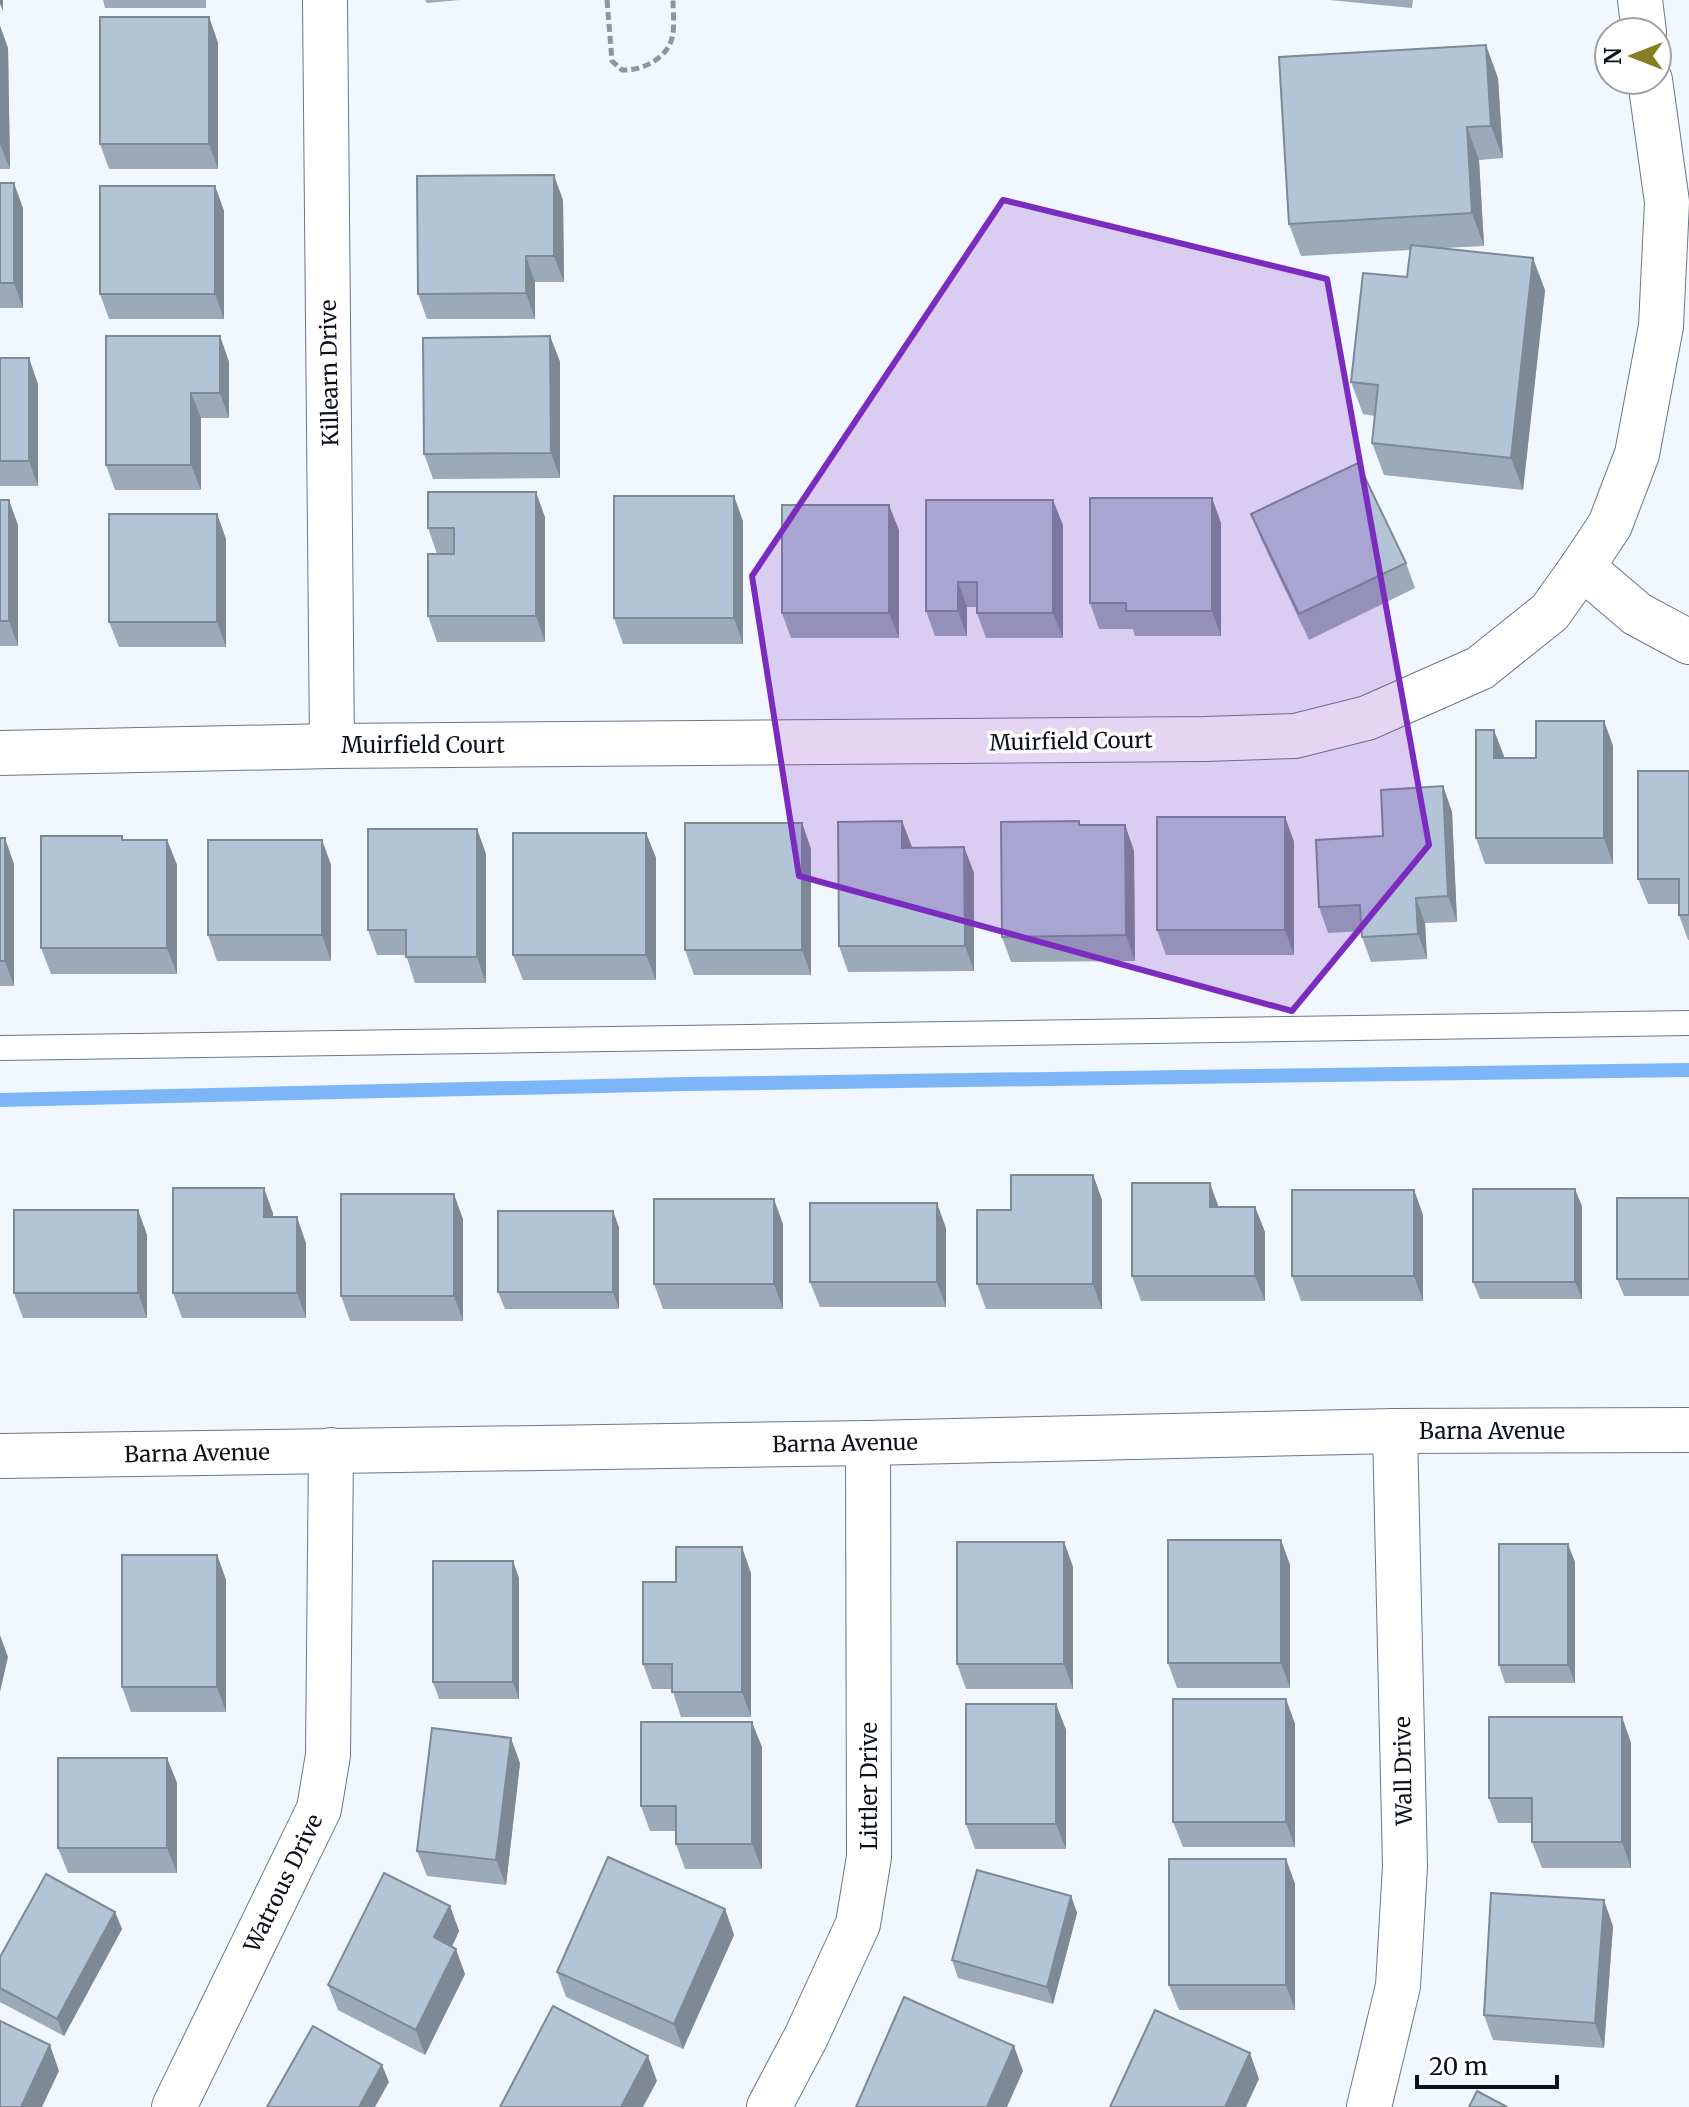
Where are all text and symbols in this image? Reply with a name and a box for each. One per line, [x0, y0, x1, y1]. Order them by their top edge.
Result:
north arrow [1593, 16, 1673, 96]
text: N [1599, 47, 1627, 65]
street label: Killearn Drive [314, 299, 344, 447]
street label: Muirfield Court [989, 726, 1153, 756]
street label: Muirfield Court [341, 731, 505, 759]
street label: Barna Avenue [1419, 1417, 1565, 1445]
street label: Barna Avenue [772, 1428, 918, 1458]
street label: Barna Avenue [124, 1438, 270, 1468]
street label: Wall Drive [1388, 1716, 1418, 1827]
street label: Littler Drive [855, 1722, 883, 1850]
street label: Watrous Drive [237, 1809, 329, 1958]
scale bar [1417, 2039, 1557, 2089]
text: 20 m [1429, 2051, 1488, 2082]

